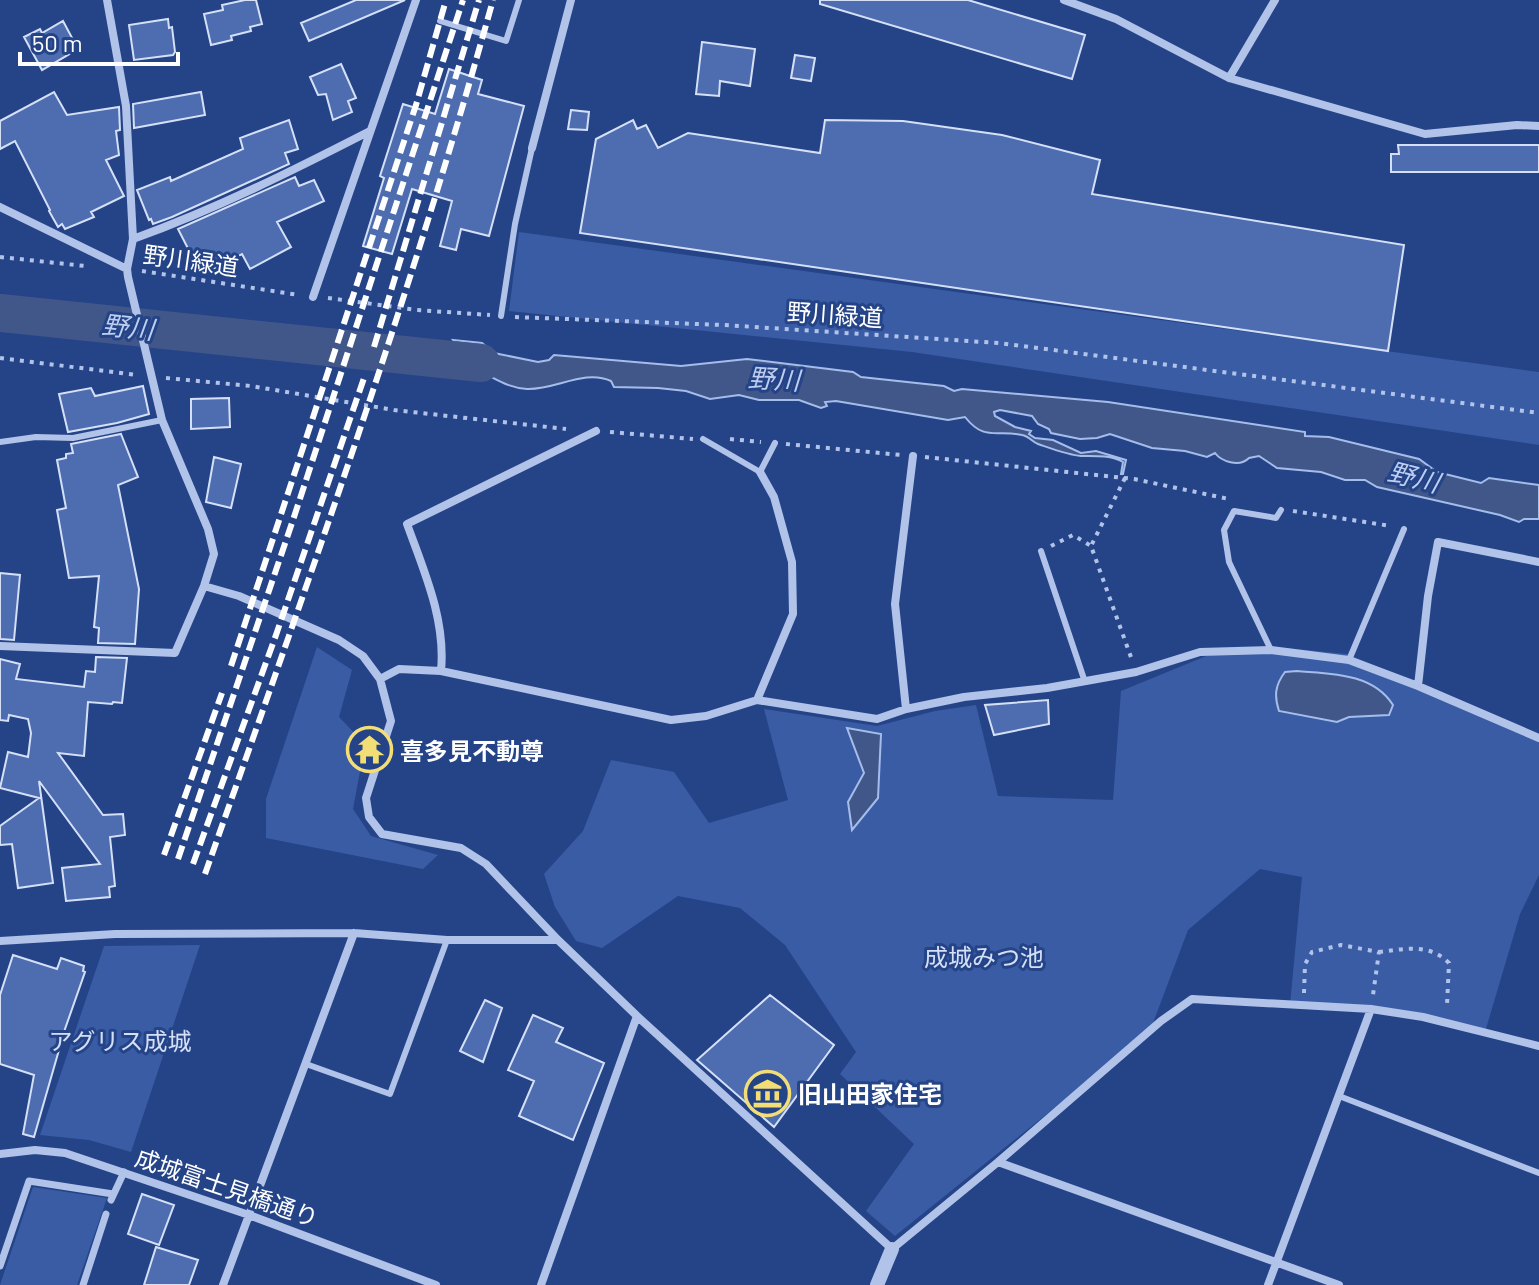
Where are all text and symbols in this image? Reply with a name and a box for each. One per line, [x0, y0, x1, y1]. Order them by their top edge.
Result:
scale bar [20, 16, 178, 66]
text: 50 m [32, 28, 83, 57]
street label: 野川緑道 [141, 239, 241, 281]
street label: 野川緑道 [786, 296, 884, 332]
water label: 野川 [101, 308, 158, 344]
water label: 野川 [747, 361, 804, 395]
water label: 野川 [1385, 455, 1446, 498]
temple icon: 喜多見不動尊 [345, 726, 393, 774]
place label: 喜多見不動尊 [400, 736, 544, 765]
park label: 成城みつ池 [924, 942, 1044, 971]
park label: アグリス成城 [49, 1026, 191, 1055]
museum icon: 旧山田家住宅 [743, 1069, 791, 1117]
place label: 旧山田家住宅 [798, 1079, 942, 1108]
street label: 成城富士見橋通り [132, 1142, 322, 1232]

